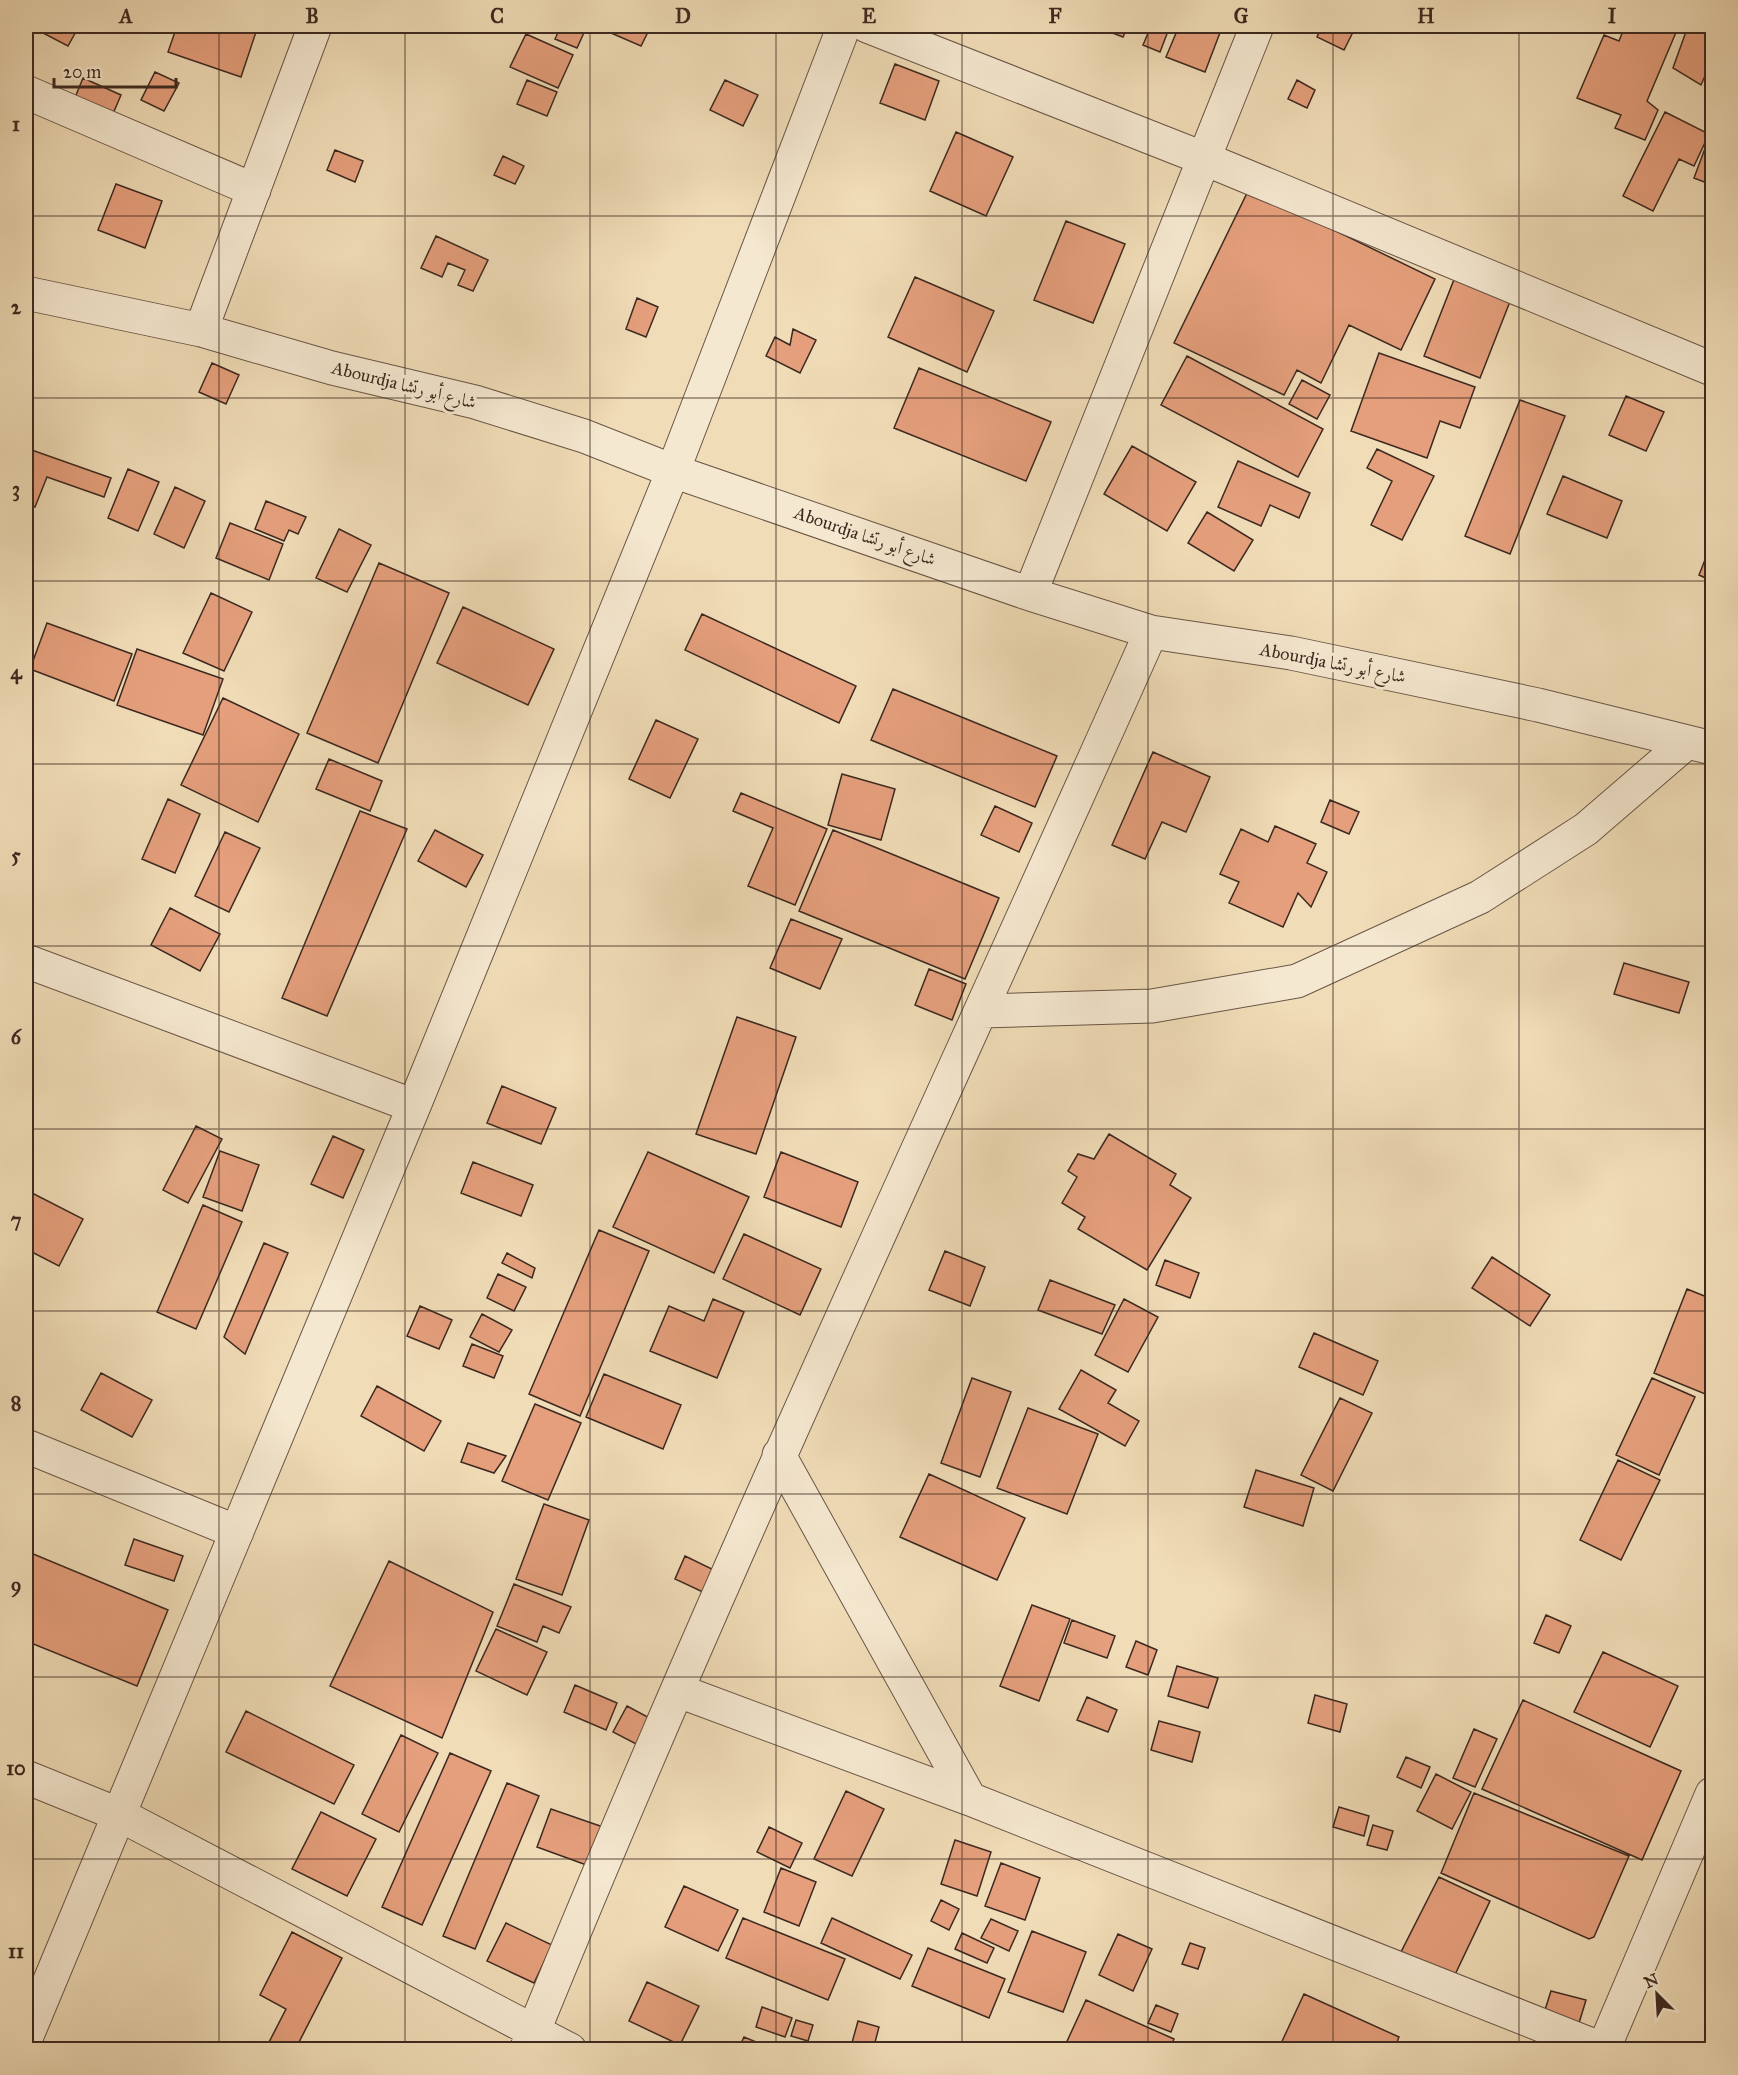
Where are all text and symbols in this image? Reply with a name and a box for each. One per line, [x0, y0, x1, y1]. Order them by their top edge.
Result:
text: A [117, 4, 133, 28]
text: B [305, 4, 319, 28]
text: C [490, 4, 504, 28]
text: D [675, 4, 691, 28]
text: E [862, 4, 877, 28]
text: F [1048, 4, 1062, 28]
text: G [1234, 4, 1249, 28]
text: H [1417, 4, 1435, 28]
text: I [1608, 4, 1617, 28]
scale bar [54, 51, 176, 89]
text: 20 m [63, 61, 101, 83]
text: 1 [12, 112, 20, 136]
text: 2 [11, 295, 22, 319]
street label: Abourdja شارع أبو رتشا [328, 354, 479, 417]
text: 3 [12, 477, 20, 502]
street label: Abourdja شارع أبو رتشا [789, 499, 939, 574]
street label: Abourdja شارع أبو رتشا [1256, 636, 1408, 692]
text: 4 [10, 660, 22, 685]
text: 5 [11, 843, 21, 867]
text: 6 [11, 1025, 23, 1049]
text: 7 [11, 1208, 22, 1232]
text: 8 [11, 1391, 21, 1415]
text: 9 [11, 1573, 21, 1598]
text: 10 [6, 1756, 26, 1780]
text: 11 [8, 1939, 24, 1963]
north arrow [1627, 1964, 1687, 2024]
text: N [1641, 1969, 1662, 1992]

